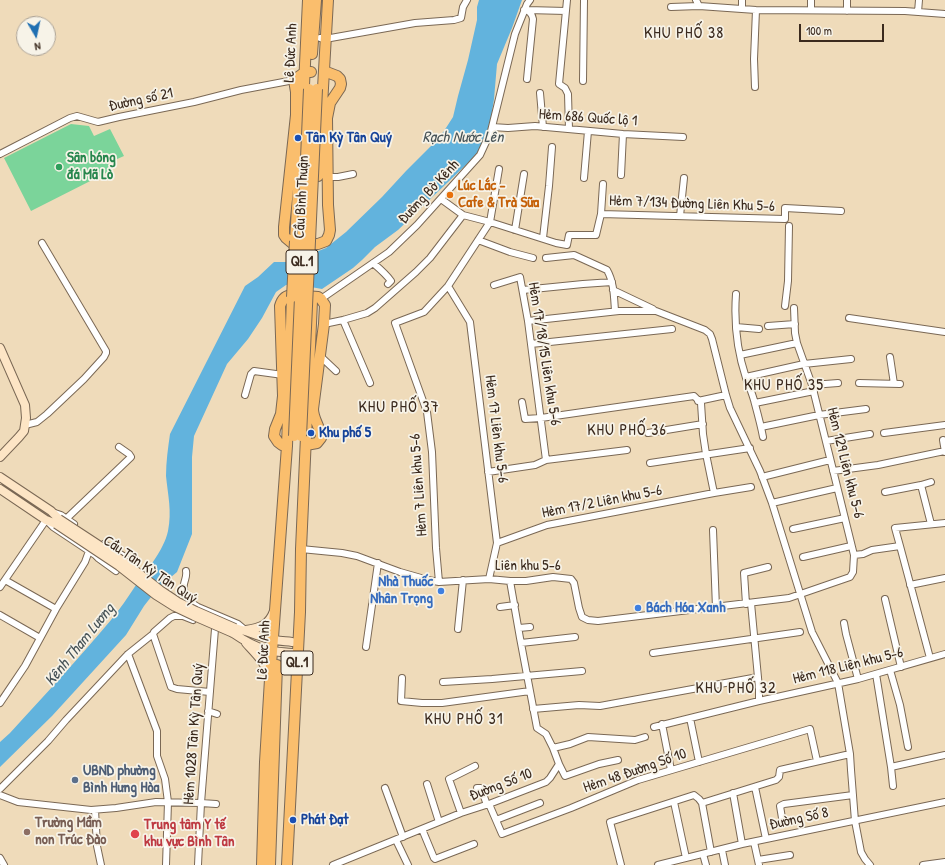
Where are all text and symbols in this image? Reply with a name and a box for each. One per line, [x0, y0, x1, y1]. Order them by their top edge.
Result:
north arrow [16, 16, 56, 56]
scale bar [801, 16, 886, 42]
text: 100 m [806, 22, 832, 39]
street label: Lê Đức Anh [280, 23, 302, 83]
district label: KHU PHỐ 38 [644, 24, 724, 44]
text: N [34, 39, 42, 54]
street label: Đường số 21 [107, 84, 175, 116]
street label: Hẻm 686 Quốc lộ 1 [538, 106, 638, 130]
water label: Rạch Nước Lên [423, 128, 503, 148]
place label: Tân Kỳ Tân Quý [306, 129, 392, 147]
marker: Tân Kỳ Tân Quý [293, 133, 303, 143]
place label: Sân bóng đá Mã Lò [67, 149, 116, 184]
street label: Cầu Bình Thuận [291, 155, 313, 239]
street label: Đường Bờ Kênh [395, 156, 463, 228]
marker: Sân bóng đá Mã Lò [54, 162, 64, 172]
place label: Lúc Lắc - Cafe & Trà Sữa [458, 177, 539, 212]
marker: Lúc Lắc - Cafe & Trà Sữa [445, 190, 455, 200]
street label: Hẻm 7/134 Đường Liên Khu 5-6 [609, 192, 775, 216]
road number: QL.1 [286, 250, 318, 274]
street label: Hẻm 17/18/15 Liên khu 5-6 [524, 281, 564, 427]
street label: Hẻm 17 Liên khu 5-6 [480, 374, 512, 484]
district label: KHU PHỐ 35 [744, 376, 824, 396]
district label: KHU PHỐ 37 [358, 398, 440, 418]
street label: Hẻm 129 Liên khu 5-6 [823, 406, 867, 520]
district label: KHU PHỐ 36 [587, 421, 667, 441]
place label: Khu phố 5 [319, 424, 371, 442]
marker: Khu phố 5 [306, 428, 316, 438]
street label: Hẻm 7 Liên khu 5-6 [406, 433, 432, 537]
street label: Hẻm 17/2 Liên khu 5-6 [540, 482, 664, 522]
street label: Cầu Tân Kỳ Tân Quý [100, 532, 200, 608]
street label: Liên khu 5-6 [495, 557, 561, 575]
place label: Nhà Thuốc Nhân Trọng [370, 573, 433, 608]
marker: Nhà Thuốc Nhân Trọng [436, 586, 446, 596]
place label: Bách Hóa Xanh [646, 599, 725, 617]
water label: Kênh Tham Lương [41, 600, 119, 690]
marker: Bách Hóa Xanh [633, 603, 643, 613]
street label: Lê Đức Anh [253, 620, 275, 680]
street label: Hẻm 118 Liên khu 5-6 [791, 644, 905, 688]
road number: QL.1 [281, 651, 313, 675]
street label: Hẻm 1028 Tân Kỳ Tân Quý [180, 663, 208, 805]
district label: KHU PHỐ 32 [696, 679, 776, 699]
district label: KHU PHỐ 31 [424, 710, 504, 730]
street label: Hẻm 48 Đường Số 10 [581, 745, 689, 797]
place label: UBND phường Bình Hưng Hòa [83, 762, 159, 797]
street label: Đường Số 10 [467, 765, 535, 805]
marker: UBND phường Bình Hưng Hòa [70, 775, 80, 785]
street label: Đường Số 8 [768, 804, 830, 834]
place label: Phát Đạt [301, 811, 348, 829]
place label: Trường Mầm non Trúc Đào [35, 814, 106, 849]
marker: Phát Đạt [288, 815, 298, 825]
place label: Trung tâm Y tế khu vực Bình Tân [144, 816, 234, 851]
marker: Trường Mầm non Trúc Đào [22, 827, 32, 837]
marker: Trung tâm Y tế khu vực Bình Tân [129, 828, 141, 840]

